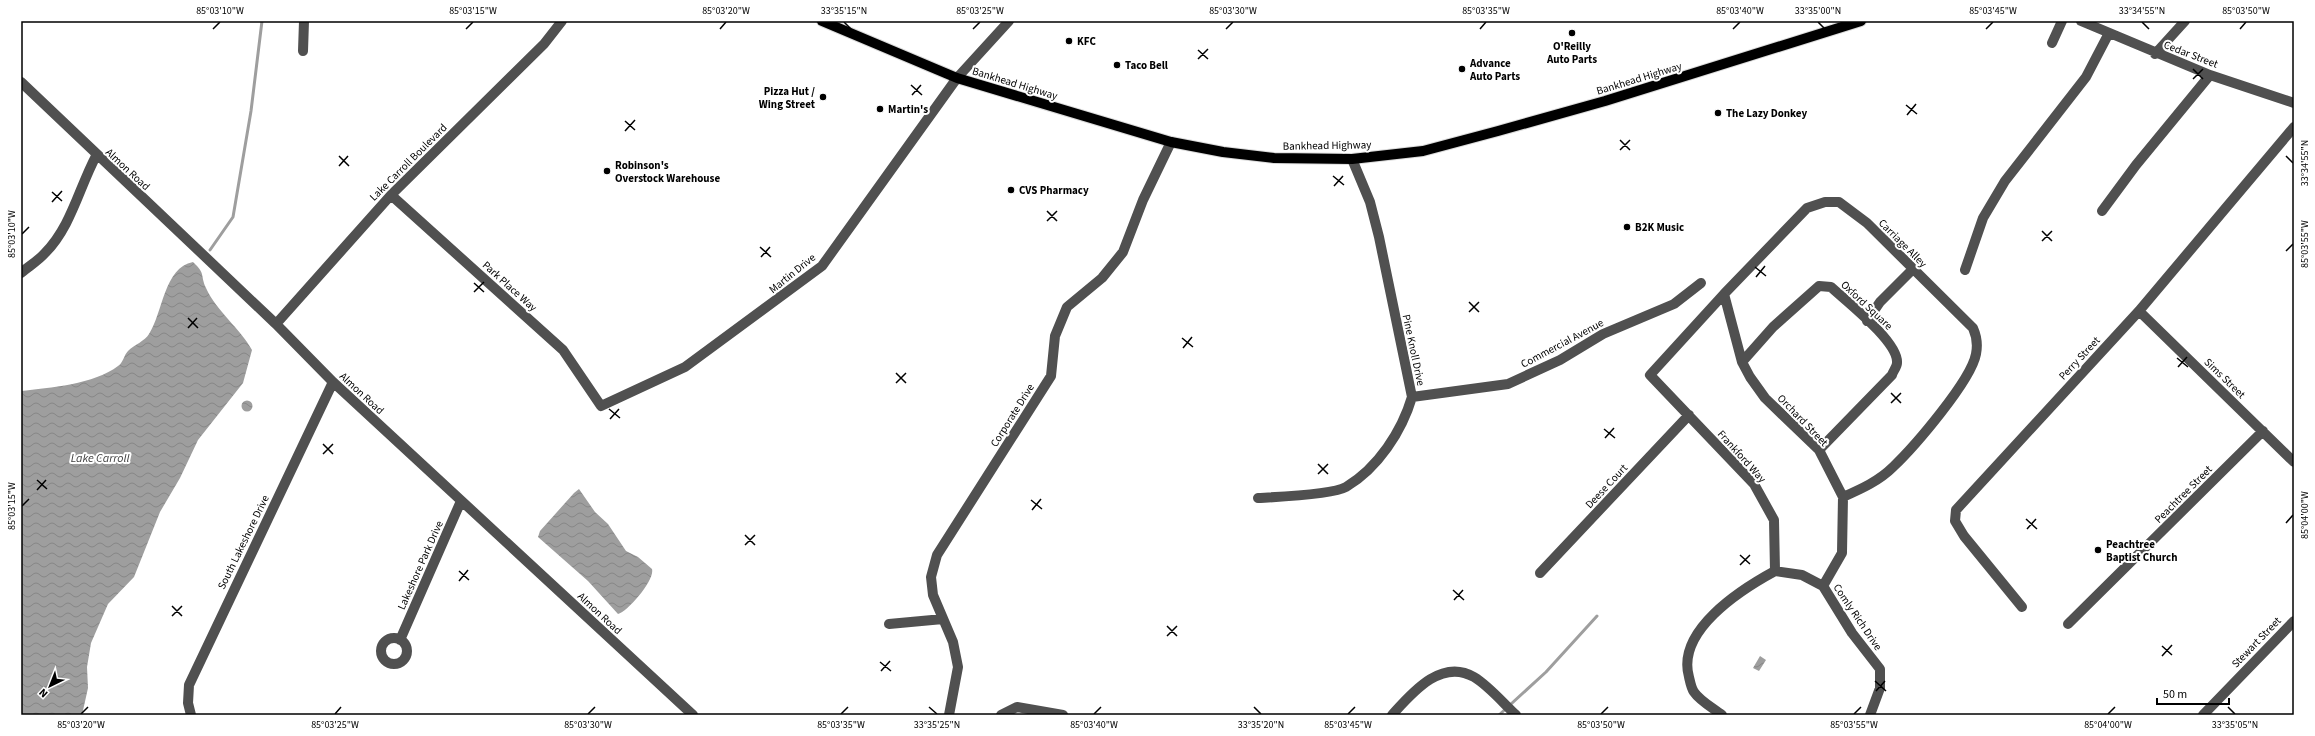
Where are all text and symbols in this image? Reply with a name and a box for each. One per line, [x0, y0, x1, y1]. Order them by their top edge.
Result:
text: 85°03'10"W [196, 4, 244, 18]
text: 85°03'15"W [449, 4, 497, 18]
text: 85°03'20"W [702, 4, 750, 18]
text: 33°35'15"N [821, 4, 867, 18]
text: 85°03'25"W [956, 4, 1004, 18]
text: 85°03'30"W [1209, 4, 1257, 18]
text: 85°03'35"W [1462, 4, 1510, 18]
text: 85°03'40"W [1716, 4, 1764, 18]
text: 33°35'00"N [1795, 4, 1841, 18]
text: 85°03'45"W [1969, 4, 2017, 18]
text: 33°34'55"N [2119, 4, 2165, 18]
text: 85°03'50"W [2222, 4, 2270, 18]
marker: O'Reilly Auto Parts [1567, 28, 1577, 38]
place label: KFC [1077, 34, 1096, 49]
marker: KFC [1064, 36, 1074, 46]
street label: Cedar Street [2162, 37, 2220, 72]
place label: O'Reilly Auto Parts [1546, 39, 1597, 67]
place label: Advance Auto Parts [1469, 56, 1520, 84]
place label: Taco Bell [1125, 58, 1169, 73]
street label: Bankhead Highway [1595, 58, 1684, 99]
marker: Taco Bell [1112, 60, 1122, 70]
street label: Bankhead Highway [970, 63, 1059, 104]
marker: Advance Auto Parts [1457, 64, 1467, 74]
place label: Pizza Hut / Wing Street [759, 84, 816, 112]
marker: Pizza Hut / Wing Street [818, 92, 828, 102]
place label: Martin's [888, 102, 928, 117]
marker: Martin's [875, 104, 885, 114]
place label: The Lazy Donkey [1726, 106, 1807, 121]
marker: The Lazy Donkey [1713, 108, 1723, 118]
street label: Lake Carroll Boulevard [366, 120, 450, 204]
street label: Bankhead Highway [1283, 137, 1371, 154]
text: 33°34'55"N [2298, 140, 2312, 186]
street label: Almon Road [102, 145, 153, 194]
place label: Robinson's Overstock Warehouse [615, 158, 720, 186]
marker: Robinson's Overstock Warehouse [602, 166, 612, 176]
place label: CVS Pharmacy [1019, 183, 1089, 198]
marker: CVS Pharmacy [1006, 185, 1016, 195]
text: 85°03'10"W [5, 210, 19, 258]
street label: Carriage Alley [1875, 216, 1930, 271]
place label: B2K Music [1635, 220, 1684, 235]
text: 85°03'55"W [2298, 220, 2312, 268]
marker: B2K Music [1622, 222, 1632, 232]
street label: Martin Drive [766, 250, 819, 297]
street label: Park Place Way [479, 258, 540, 315]
street label: Oxford Square [1837, 277, 1896, 334]
street label: Pine Knoll Drive [1399, 313, 1429, 388]
street label: Commercial Avenue [1518, 315, 1607, 372]
street label: Perry Street [2055, 333, 2104, 383]
street label: Sims Street [2201, 355, 2249, 402]
street label: Almon Road [336, 369, 387, 418]
street label: Corporate Drive [987, 380, 1038, 450]
street label: Orchard Street [1774, 391, 1832, 450]
street label: Frankford Way [1714, 427, 1769, 486]
water label: Lake Carroll [71, 450, 129, 467]
street label: Deese Court [1582, 461, 1631, 512]
street label: Peachtree Street [2151, 462, 2216, 526]
text: 85°03'15"W [5, 482, 19, 530]
text: 85°04'00"W [2298, 491, 2312, 539]
street label: South Lakeshore Drive [214, 492, 273, 592]
street label: Lakeshore Park Drive [394, 518, 447, 612]
place label: Peachtree Baptist Church [2106, 537, 2177, 565]
marker: Peachtree Baptist Church [2093, 545, 2103, 555]
street label: Comly Rich Drive [1830, 581, 1886, 654]
street label: Almon Road [574, 589, 625, 638]
street label: Stewart Street [2228, 613, 2285, 671]
north arrow [30, 666, 70, 706]
scale bar [2157, 680, 2229, 706]
text: N [36, 685, 51, 701]
text: 50 m [2163, 686, 2187, 703]
text: 85°03'20"W [57, 718, 105, 732]
text: 85°03'25"W [311, 718, 359, 732]
text: 85°03'30"W [564, 718, 612, 732]
text: 85°03'35"W [817, 718, 865, 732]
text: 33°35'25"N [914, 718, 960, 732]
text: 85°03'40"W [1070, 718, 1118, 732]
text: 33°35'20"N [1238, 718, 1284, 732]
text: 85°03'45"W [1324, 718, 1372, 732]
text: 85°03'50"W [1577, 718, 1625, 732]
text: 85°03'55"W [1830, 718, 1878, 732]
text: 85°04'00"W [2084, 718, 2132, 732]
text: 33°35'05"N [2212, 718, 2258, 732]

